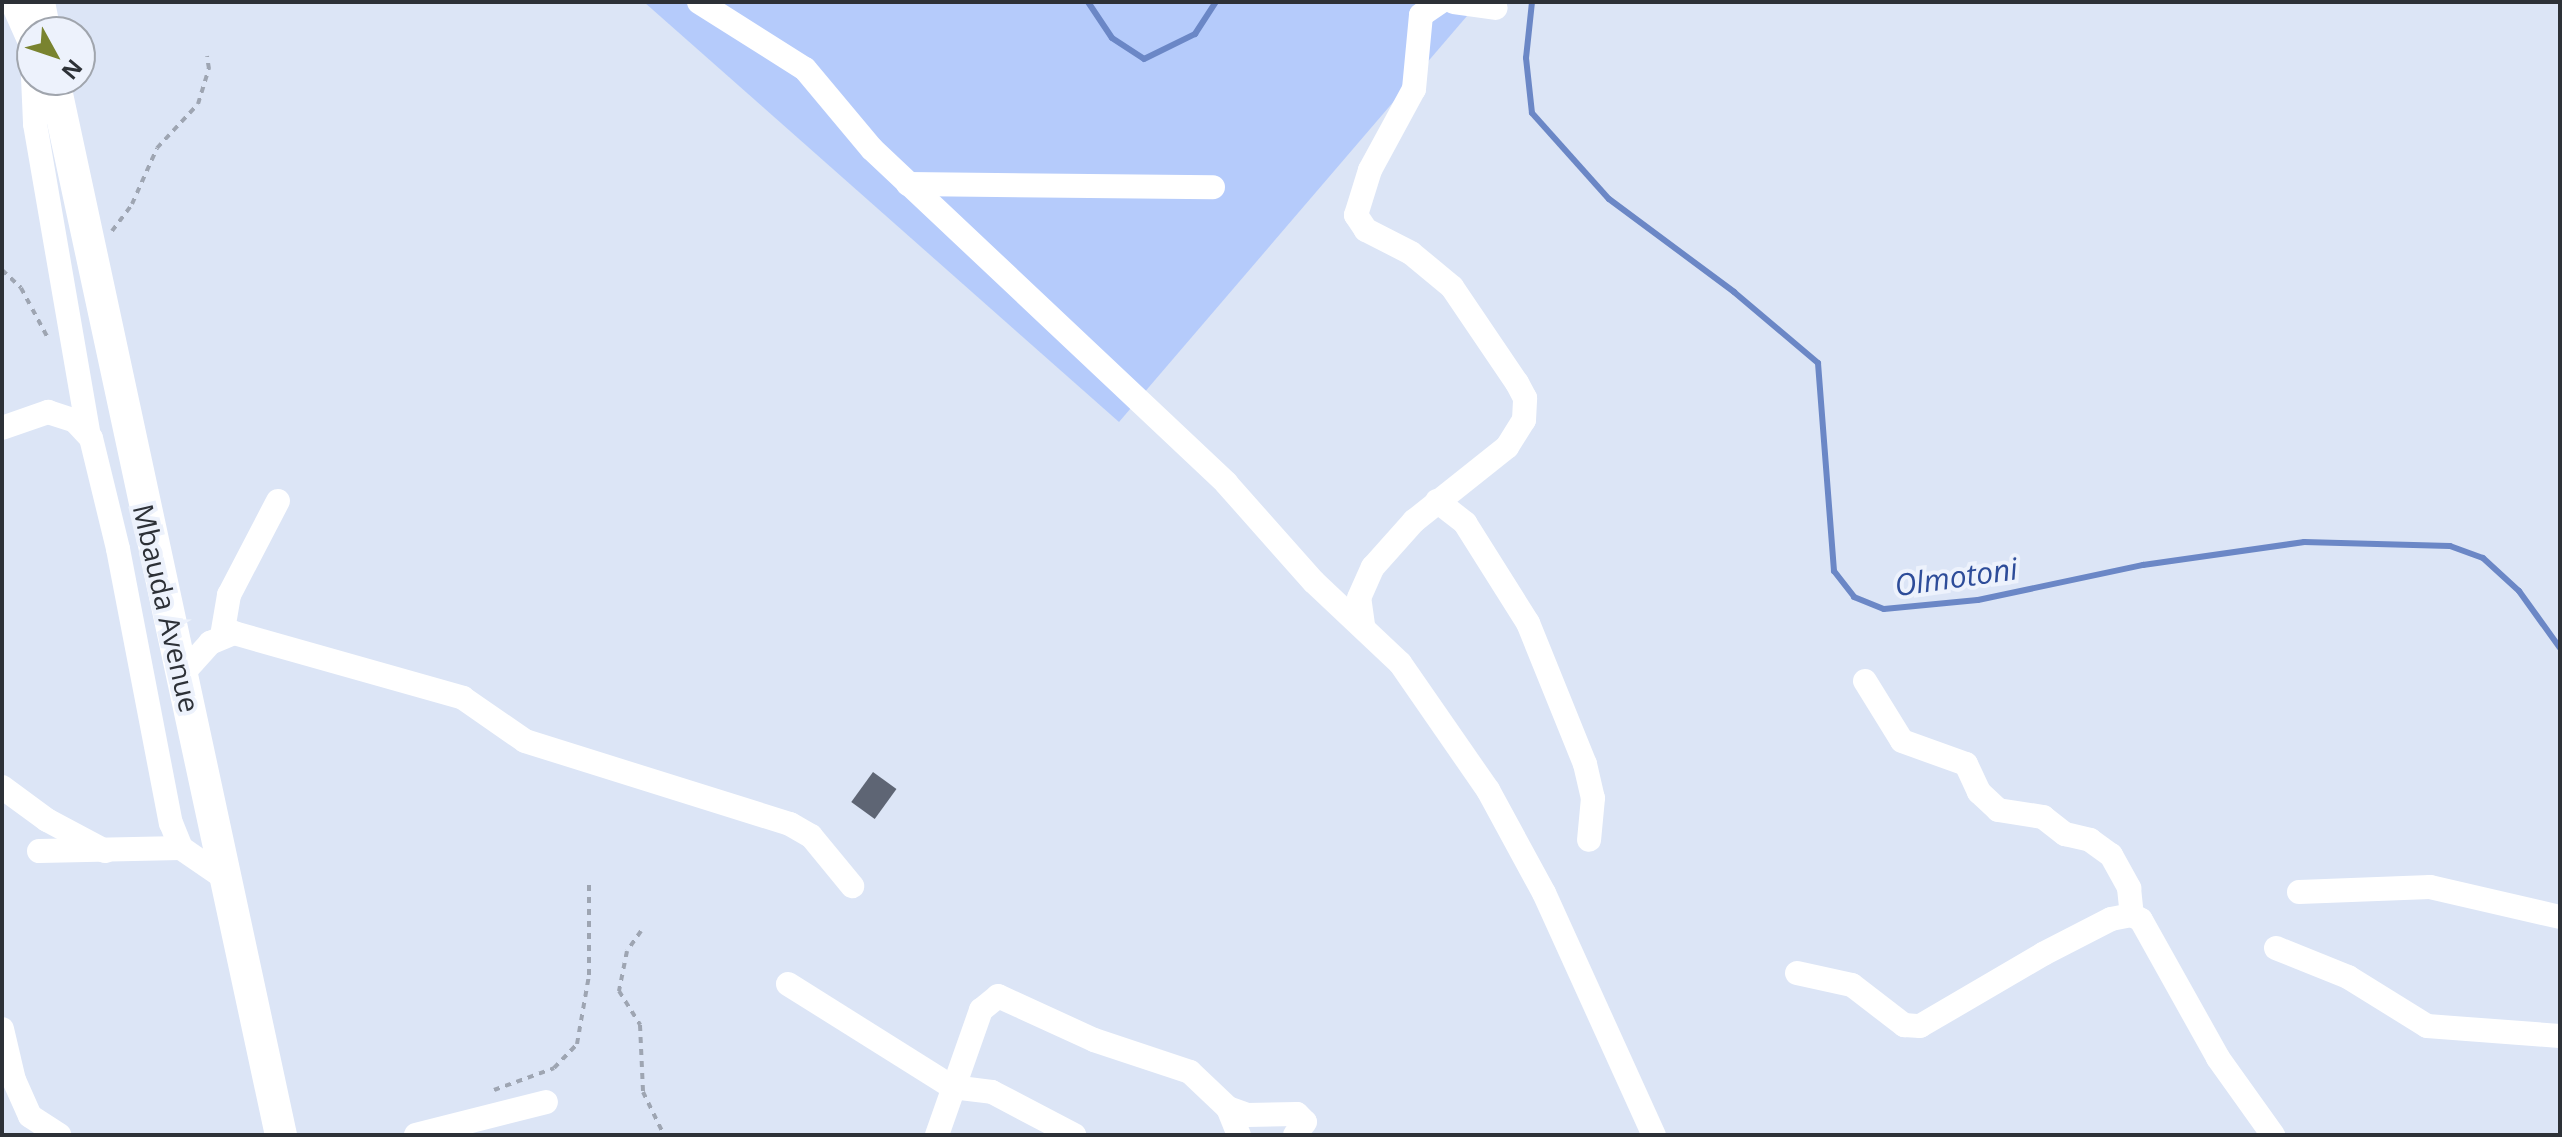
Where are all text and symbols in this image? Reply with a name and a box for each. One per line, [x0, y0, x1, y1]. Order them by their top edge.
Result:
north arrow [16, 16, 96, 96]
text: N [56, 54, 90, 87]
street label: Mbauda Avenue [127, 501, 207, 715]
water label: Olmotoni [1892, 551, 2020, 603]

